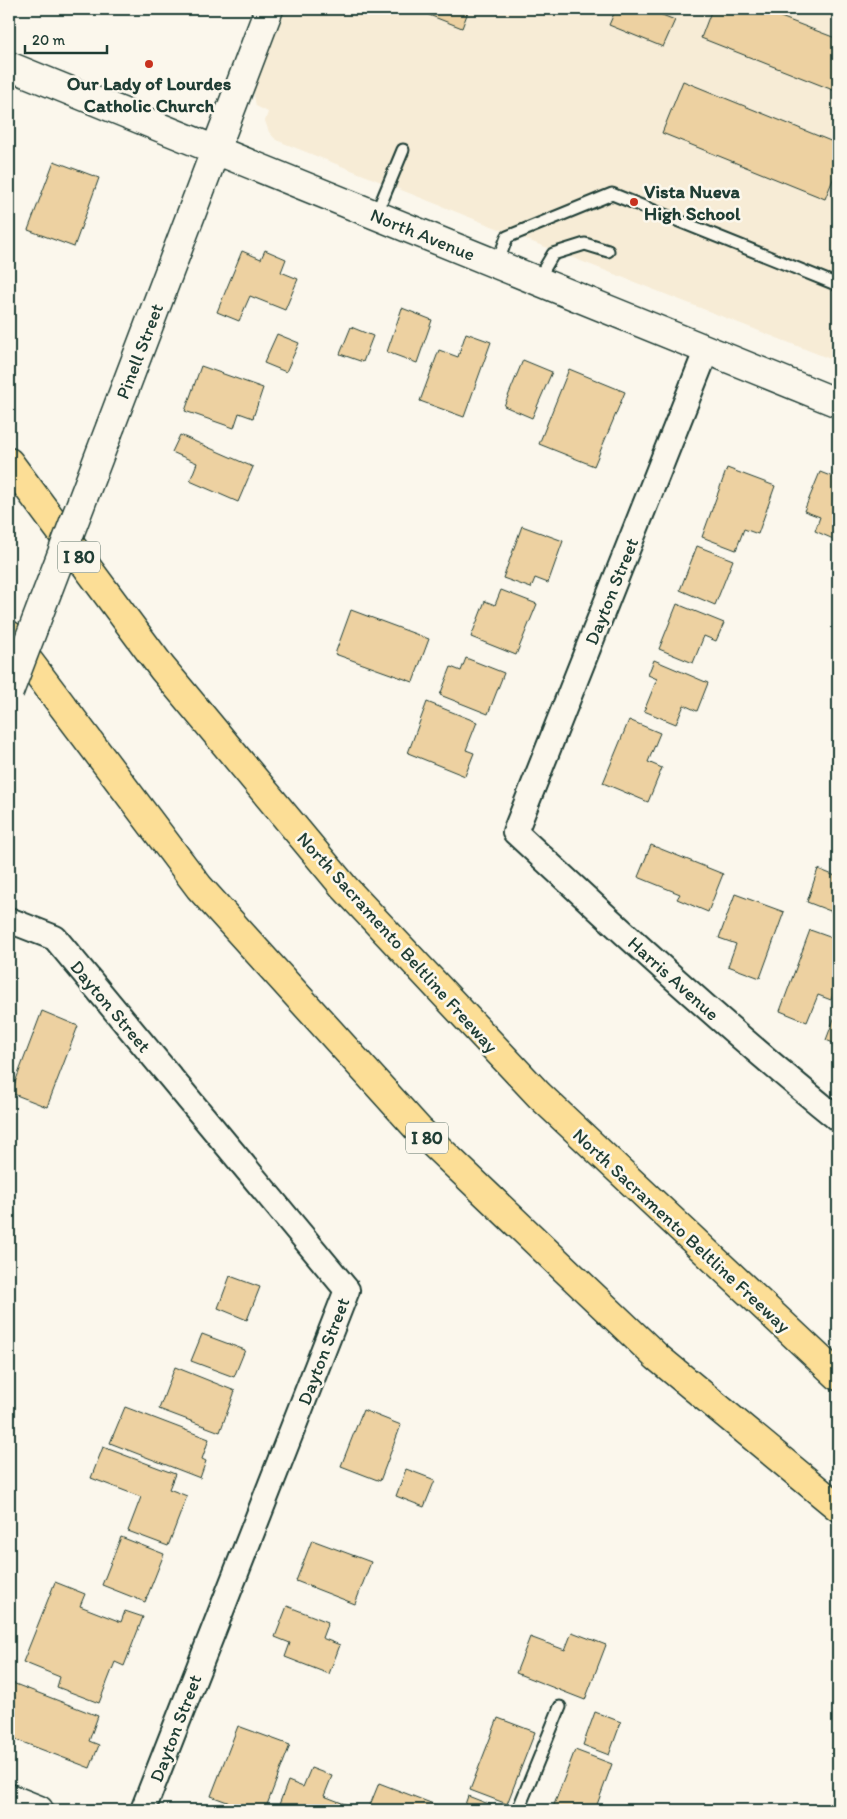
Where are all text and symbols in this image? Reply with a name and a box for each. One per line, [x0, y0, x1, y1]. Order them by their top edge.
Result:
scale bar [25, 22, 108, 54]
text: 20 m [32, 31, 66, 49]
marker: Our Lady of Lourdes Catholic Church [143, 58, 155, 70]
place label: Our Lady of Lourdes Catholic Church [67, 72, 232, 117]
place label: Vista Nueva High School [644, 180, 741, 225]
marker: Vista Nueva High School [628, 196, 640, 208]
street label: North Avenue [367, 203, 479, 266]
street label: Pinell Street [111, 300, 168, 402]
street label: Dayton Street [580, 534, 643, 648]
road number: I 80 [58, 542, 100, 572]
street label: North Sacramento Beltline Freeway [292, 827, 503, 1058]
street label: Harris Avenue [623, 931, 724, 1025]
street label: Dayton Street [65, 956, 156, 1057]
road number: I 80 [406, 1122, 448, 1154]
street label: North Sacramento Beltline Freeway [568, 1123, 795, 1337]
street label: Dayton Street [292, 1294, 355, 1408]
street label: Dayton Street [144, 1671, 207, 1785]

